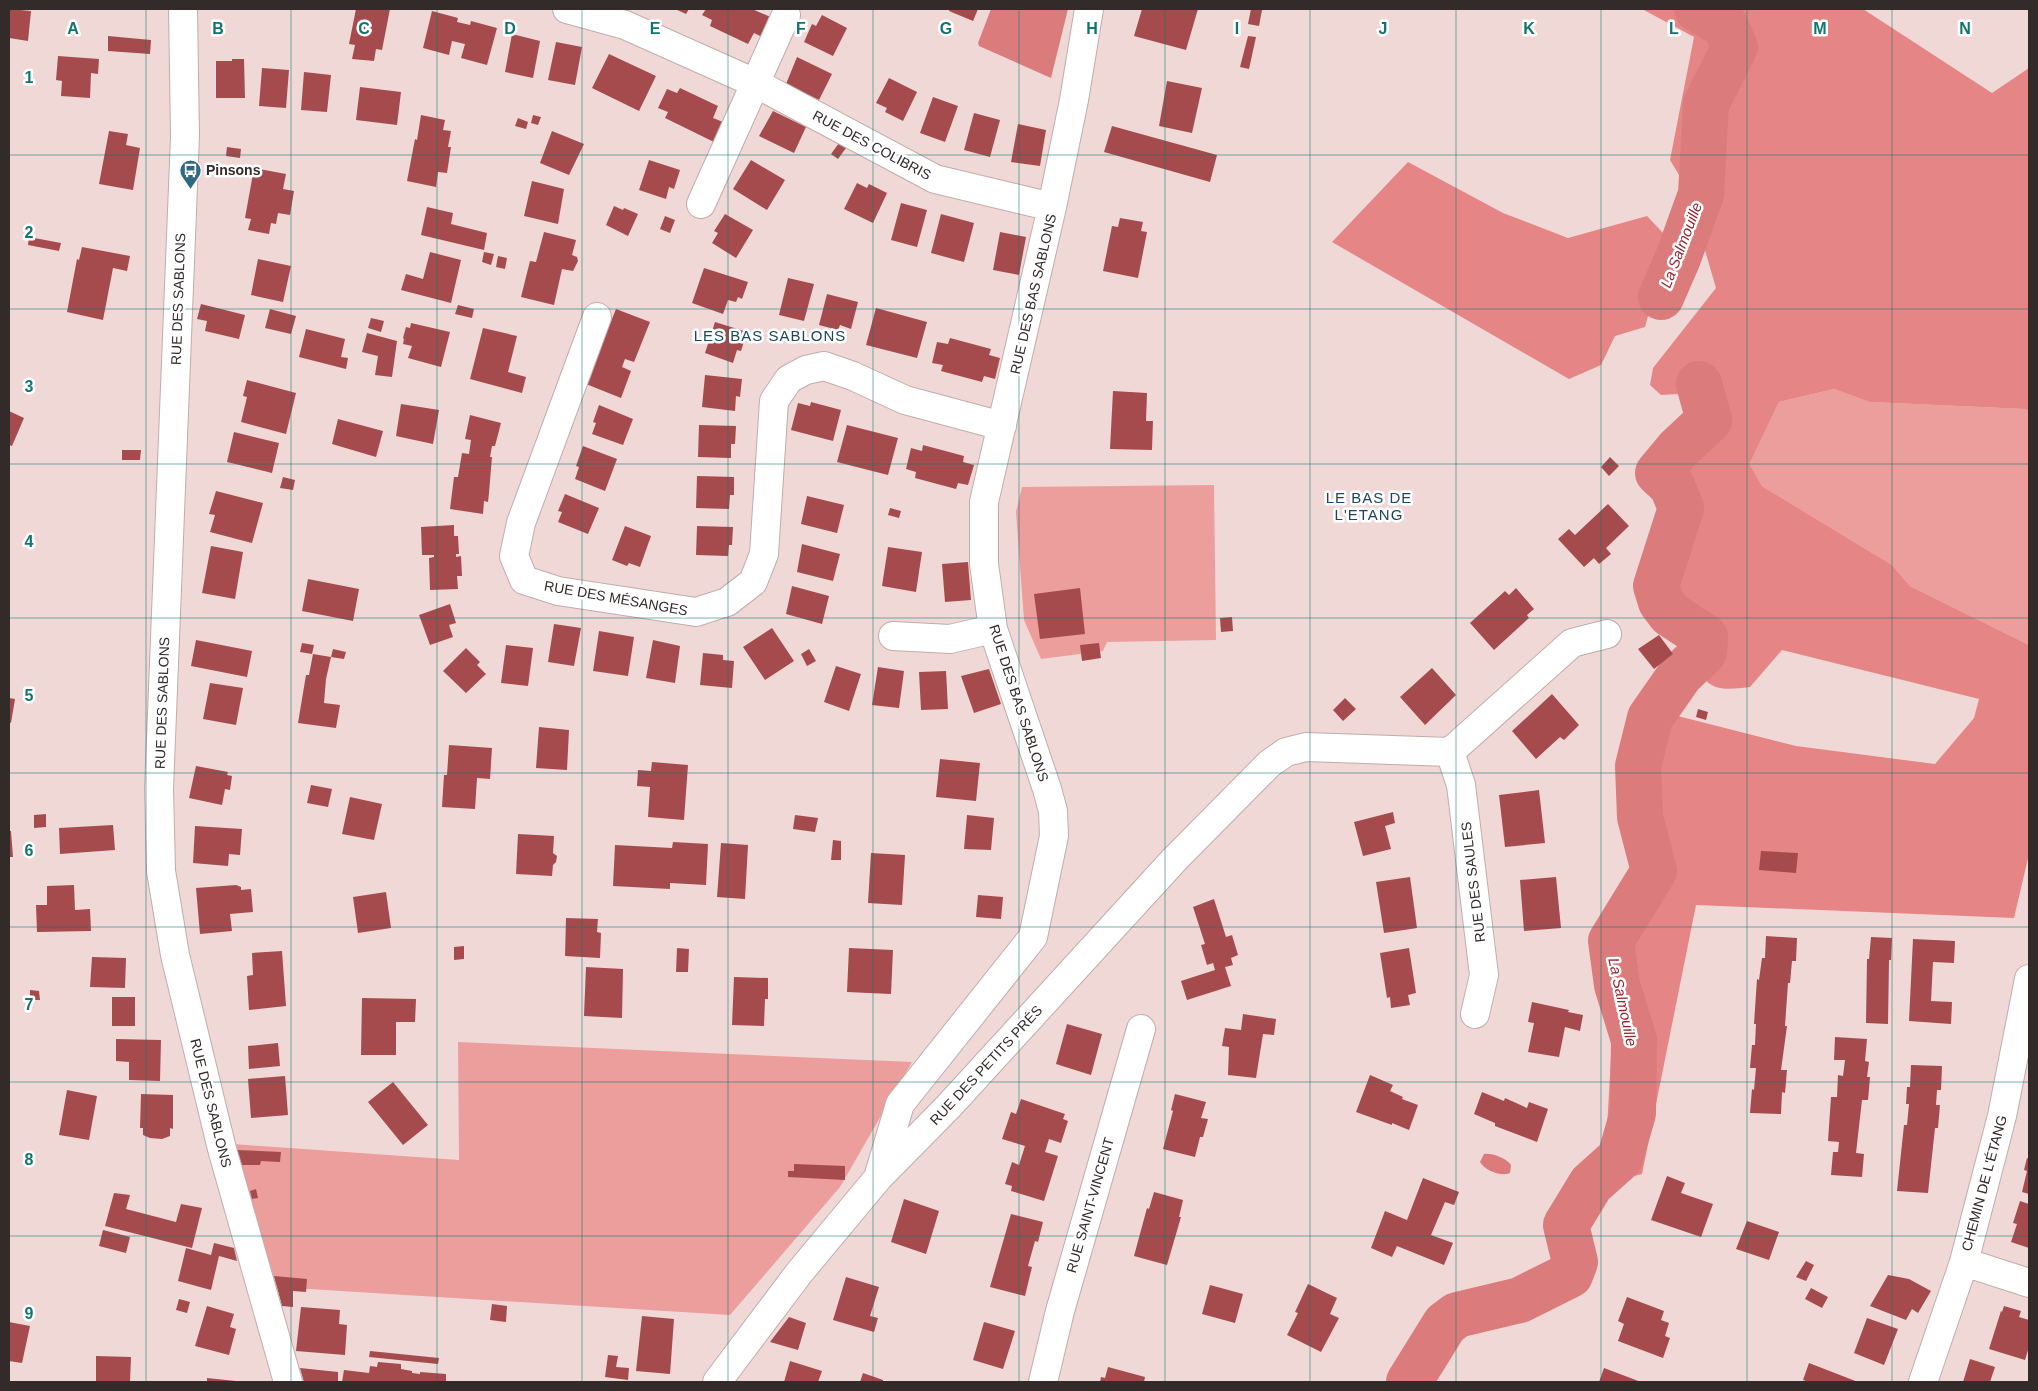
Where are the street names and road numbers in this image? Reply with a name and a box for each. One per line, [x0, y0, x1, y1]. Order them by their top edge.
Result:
street label: RUE DES COLIBRIS [810, 107, 934, 183]
street label: RUE DES BAS SABLONS [1007, 212, 1059, 376]
street label: RUE DES SABLONS [168, 233, 188, 365]
street label: RUE DES MÉSANGES [543, 577, 689, 619]
street label: RUE DES BAS SABLONS [986, 622, 1052, 784]
street label: RUE DES SABLONS [152, 637, 172, 769]
street label: RUE DES SAULES [1458, 821, 1488, 943]
street label: RUE DES PETITS PRÉS [927, 1002, 1045, 1128]
street label: RUE DES SABLONS [187, 1037, 235, 1169]
street label: CHEMIN DE L'ÉTANG [1958, 1113, 2010, 1253]
street label: RUE SAINT-VINCENT [1063, 1135, 1117, 1275]

